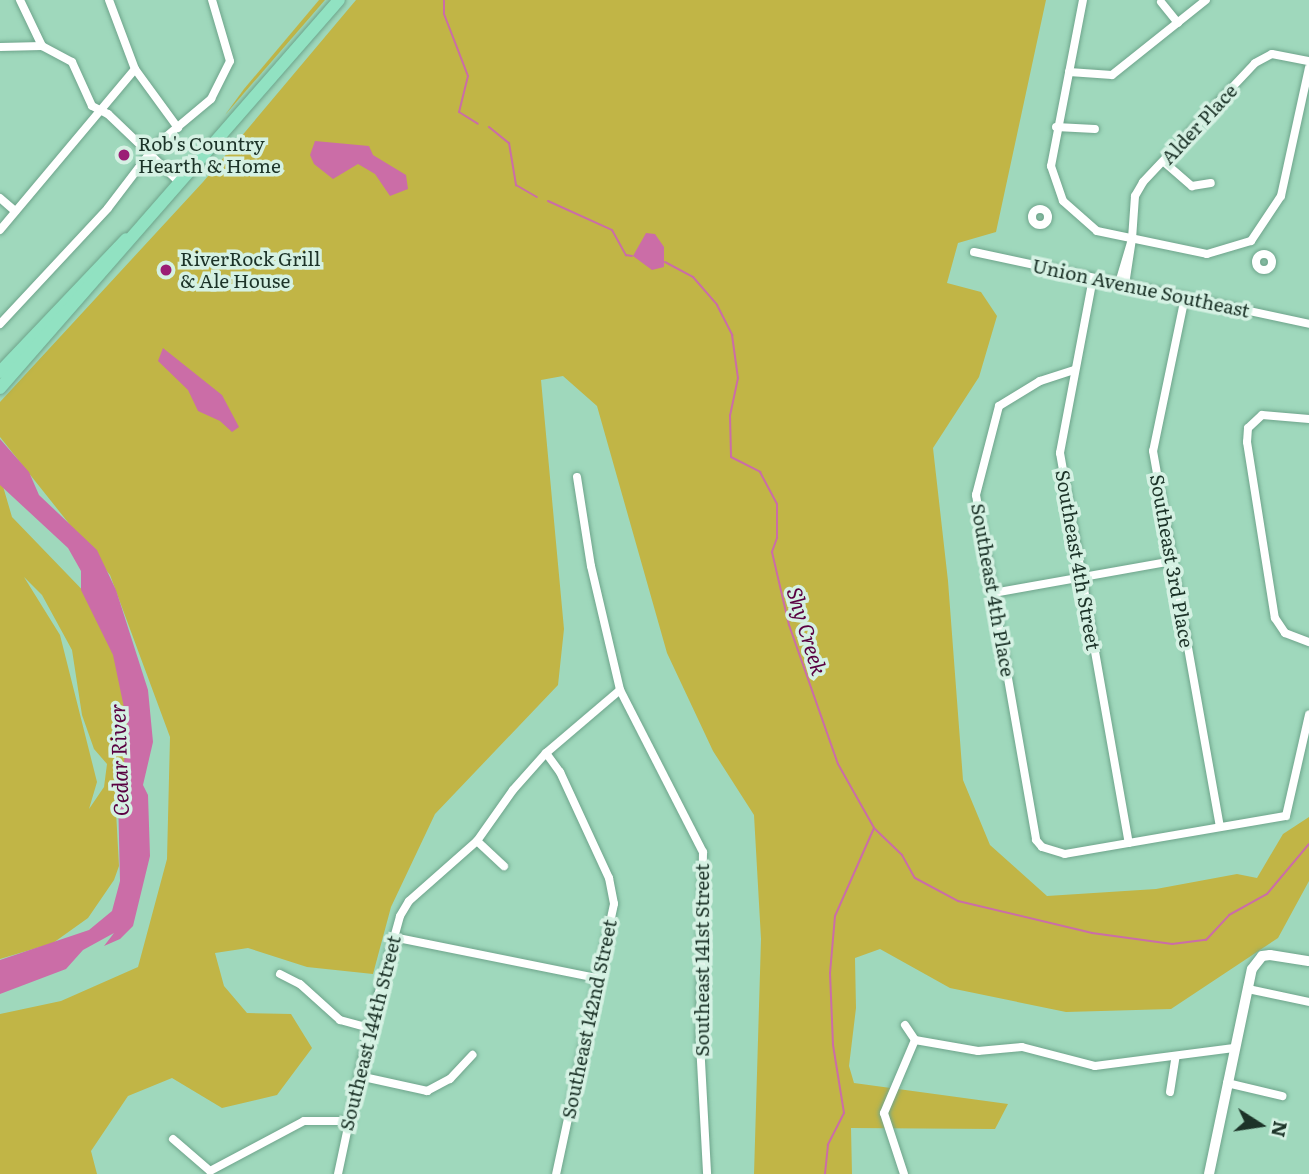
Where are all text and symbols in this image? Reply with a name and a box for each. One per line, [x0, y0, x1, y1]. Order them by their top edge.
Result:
street label: Alder Place [1156, 79, 1242, 169]
place label: Rob's Country Hearth & Home [138, 133, 281, 177]
marker: Rob's Country Hearth & Home [116, 147, 132, 163]
place label: RiverRock Grill & Ale House [180, 248, 320, 292]
street label: Union Avenue Southeast [1030, 254, 1252, 322]
marker: RiverRock Grill & Ale House [158, 262, 174, 278]
street label: Southeast 4th Street [1051, 468, 1105, 652]
street label: Southeast 3rd Place [1146, 473, 1198, 649]
street label: Southeast 4th Place [967, 502, 1019, 678]
water label: Shy Creek [783, 584, 833, 678]
water label: Cedar River [103, 703, 133, 817]
street label: Southeast 141st Street [691, 863, 713, 1057]
street label: Southeast 142nd Street [557, 917, 621, 1121]
street label: Southeast 144th Street [335, 933, 405, 1133]
north arrow [1225, 1090, 1295, 1160]
text: N [1265, 1119, 1296, 1140]

